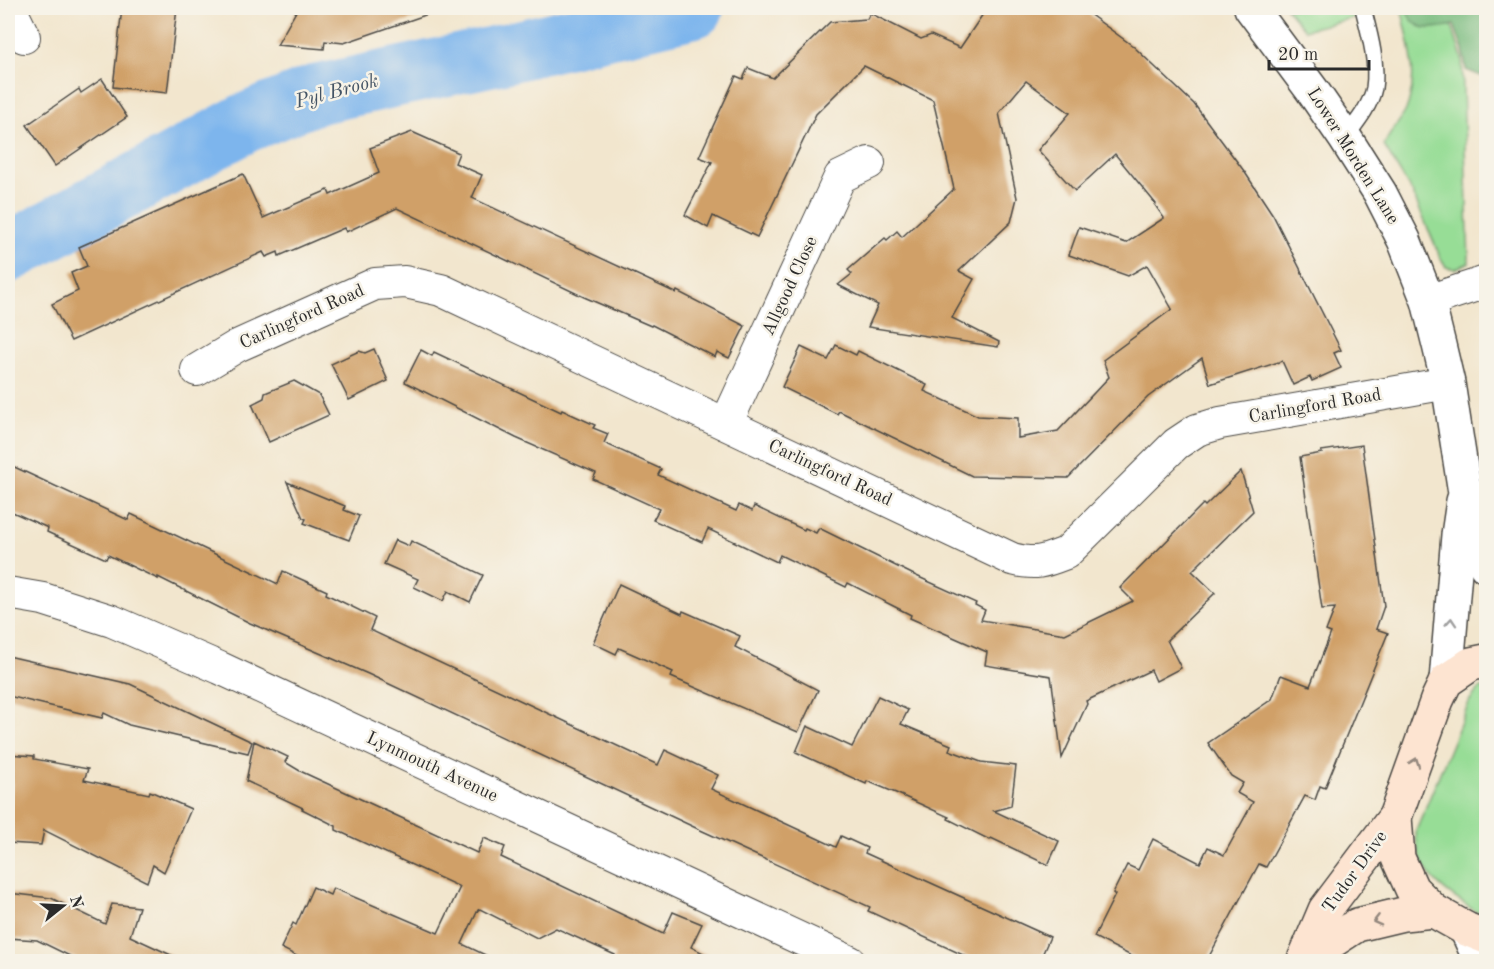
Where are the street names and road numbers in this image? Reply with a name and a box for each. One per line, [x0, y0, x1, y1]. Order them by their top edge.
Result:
street label: Lower Morden Lane [1304, 85, 1402, 227]
street label: Allgood Close [759, 234, 821, 338]
street label: Carlingford Road [237, 281, 367, 353]
street label: Carlingford Road [1247, 385, 1383, 427]
street label: Carlingford Road [765, 436, 895, 510]
street label: Lynmouth Avenue [364, 729, 500, 805]
street label: Tudor Drive [1319, 828, 1391, 916]

